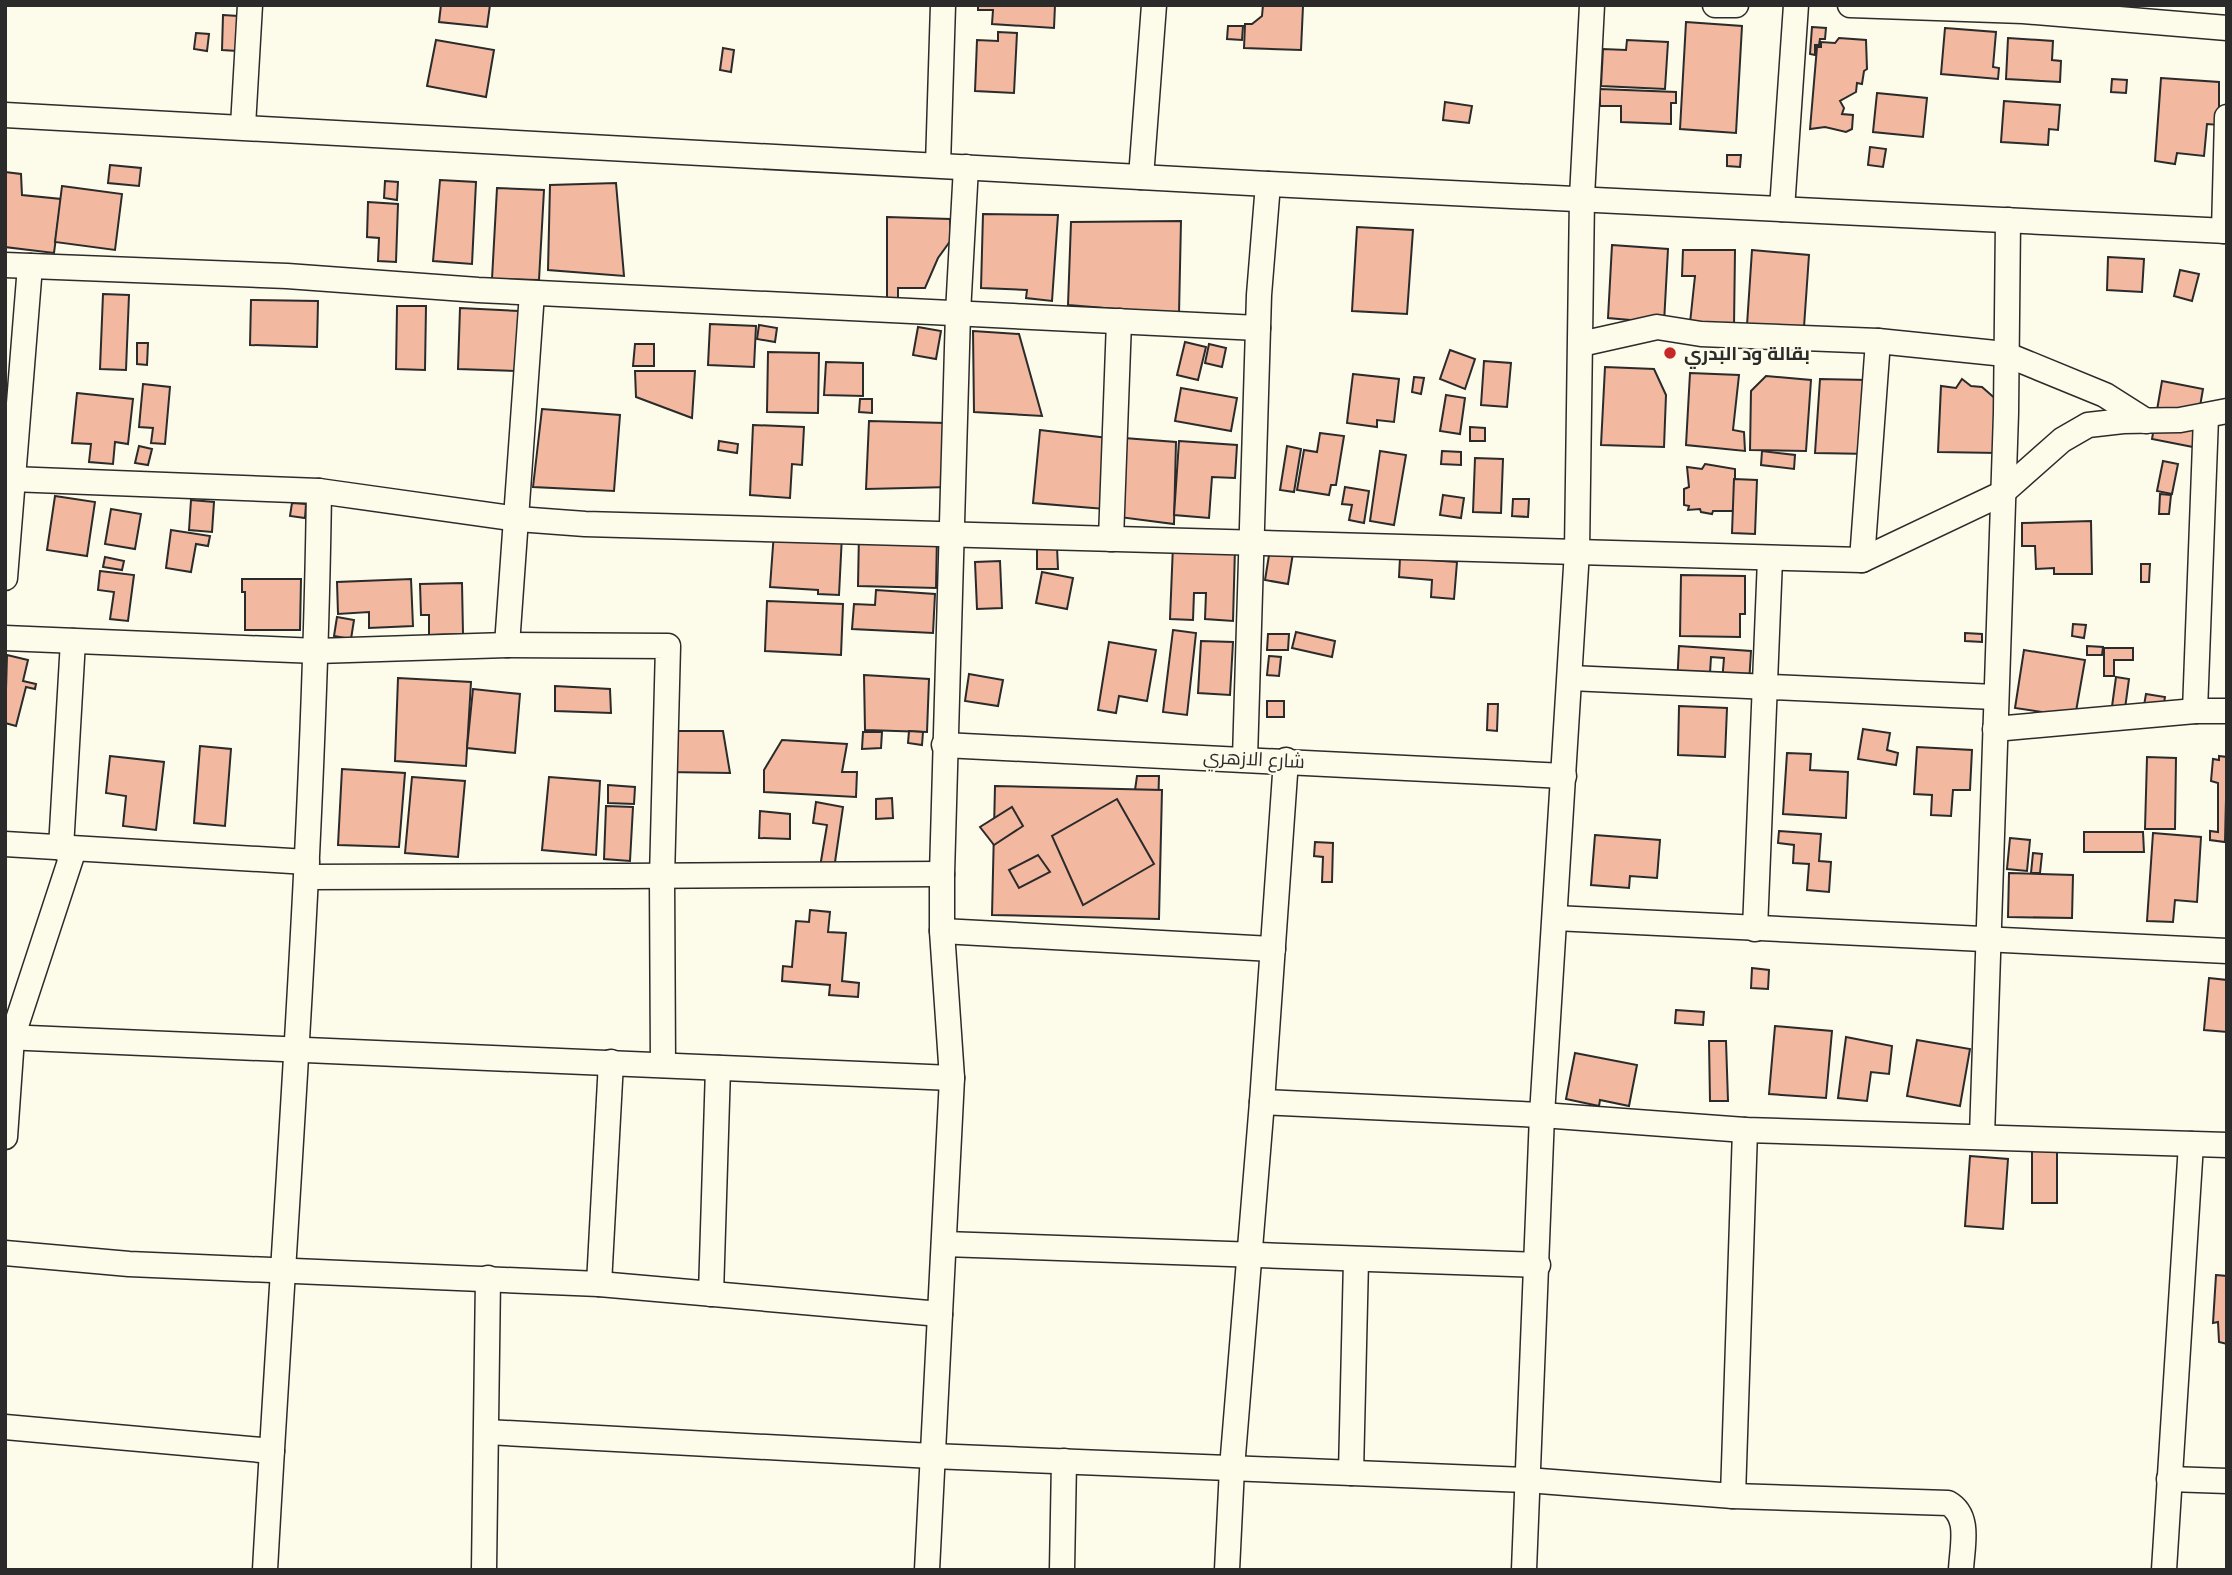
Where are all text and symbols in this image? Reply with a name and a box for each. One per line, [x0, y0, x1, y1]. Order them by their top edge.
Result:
place label: بقالة ود البدري [1684, 343, 1810, 369]
marker: بقالة ود البدري [1662, 345, 1678, 361]
street label: شارع الازهري [1202, 746, 1305, 776]

